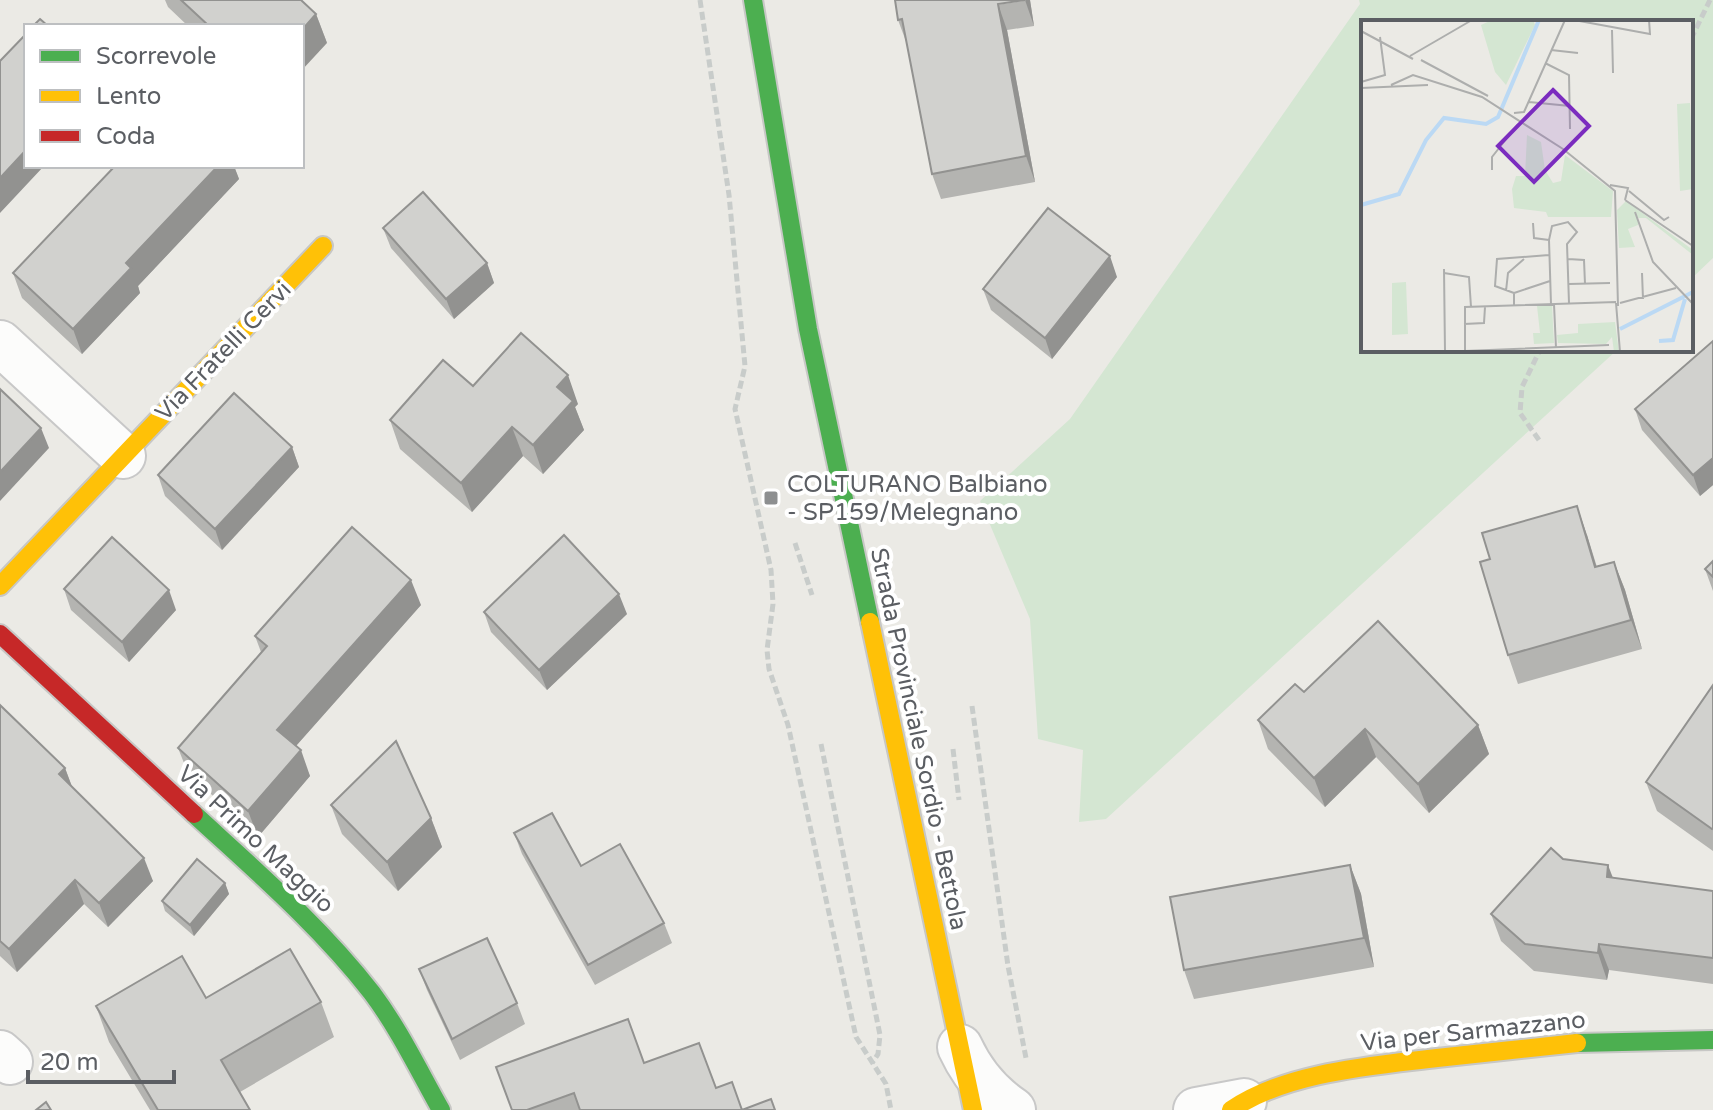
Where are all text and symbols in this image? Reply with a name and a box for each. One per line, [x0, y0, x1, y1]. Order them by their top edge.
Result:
inset map [1361, 20, 1693, 352]
legend [24, 24, 304, 168]
text: Scorrevole [96, 42, 216, 71]
text: Lento [96, 82, 161, 111]
text: Coda [96, 122, 156, 151]
street label: Via Fratelli Cervi [149, 275, 297, 427]
place label: COLTURANO Balbiano - SP159/Melegnano [787, 470, 1048, 527]
marker: COLTURANO Balbiano - SP159/Melegnano [762, 489, 780, 507]
street label: Strada Provinciale Sordio - Bettola [864, 545, 973, 933]
street label: Via Primo Maggio [171, 759, 340, 919]
street label: Via per Sarmazzano [1359, 1005, 1587, 1058]
scale bar [28, 1034, 174, 1084]
text: 20 m [40, 1048, 98, 1077]

